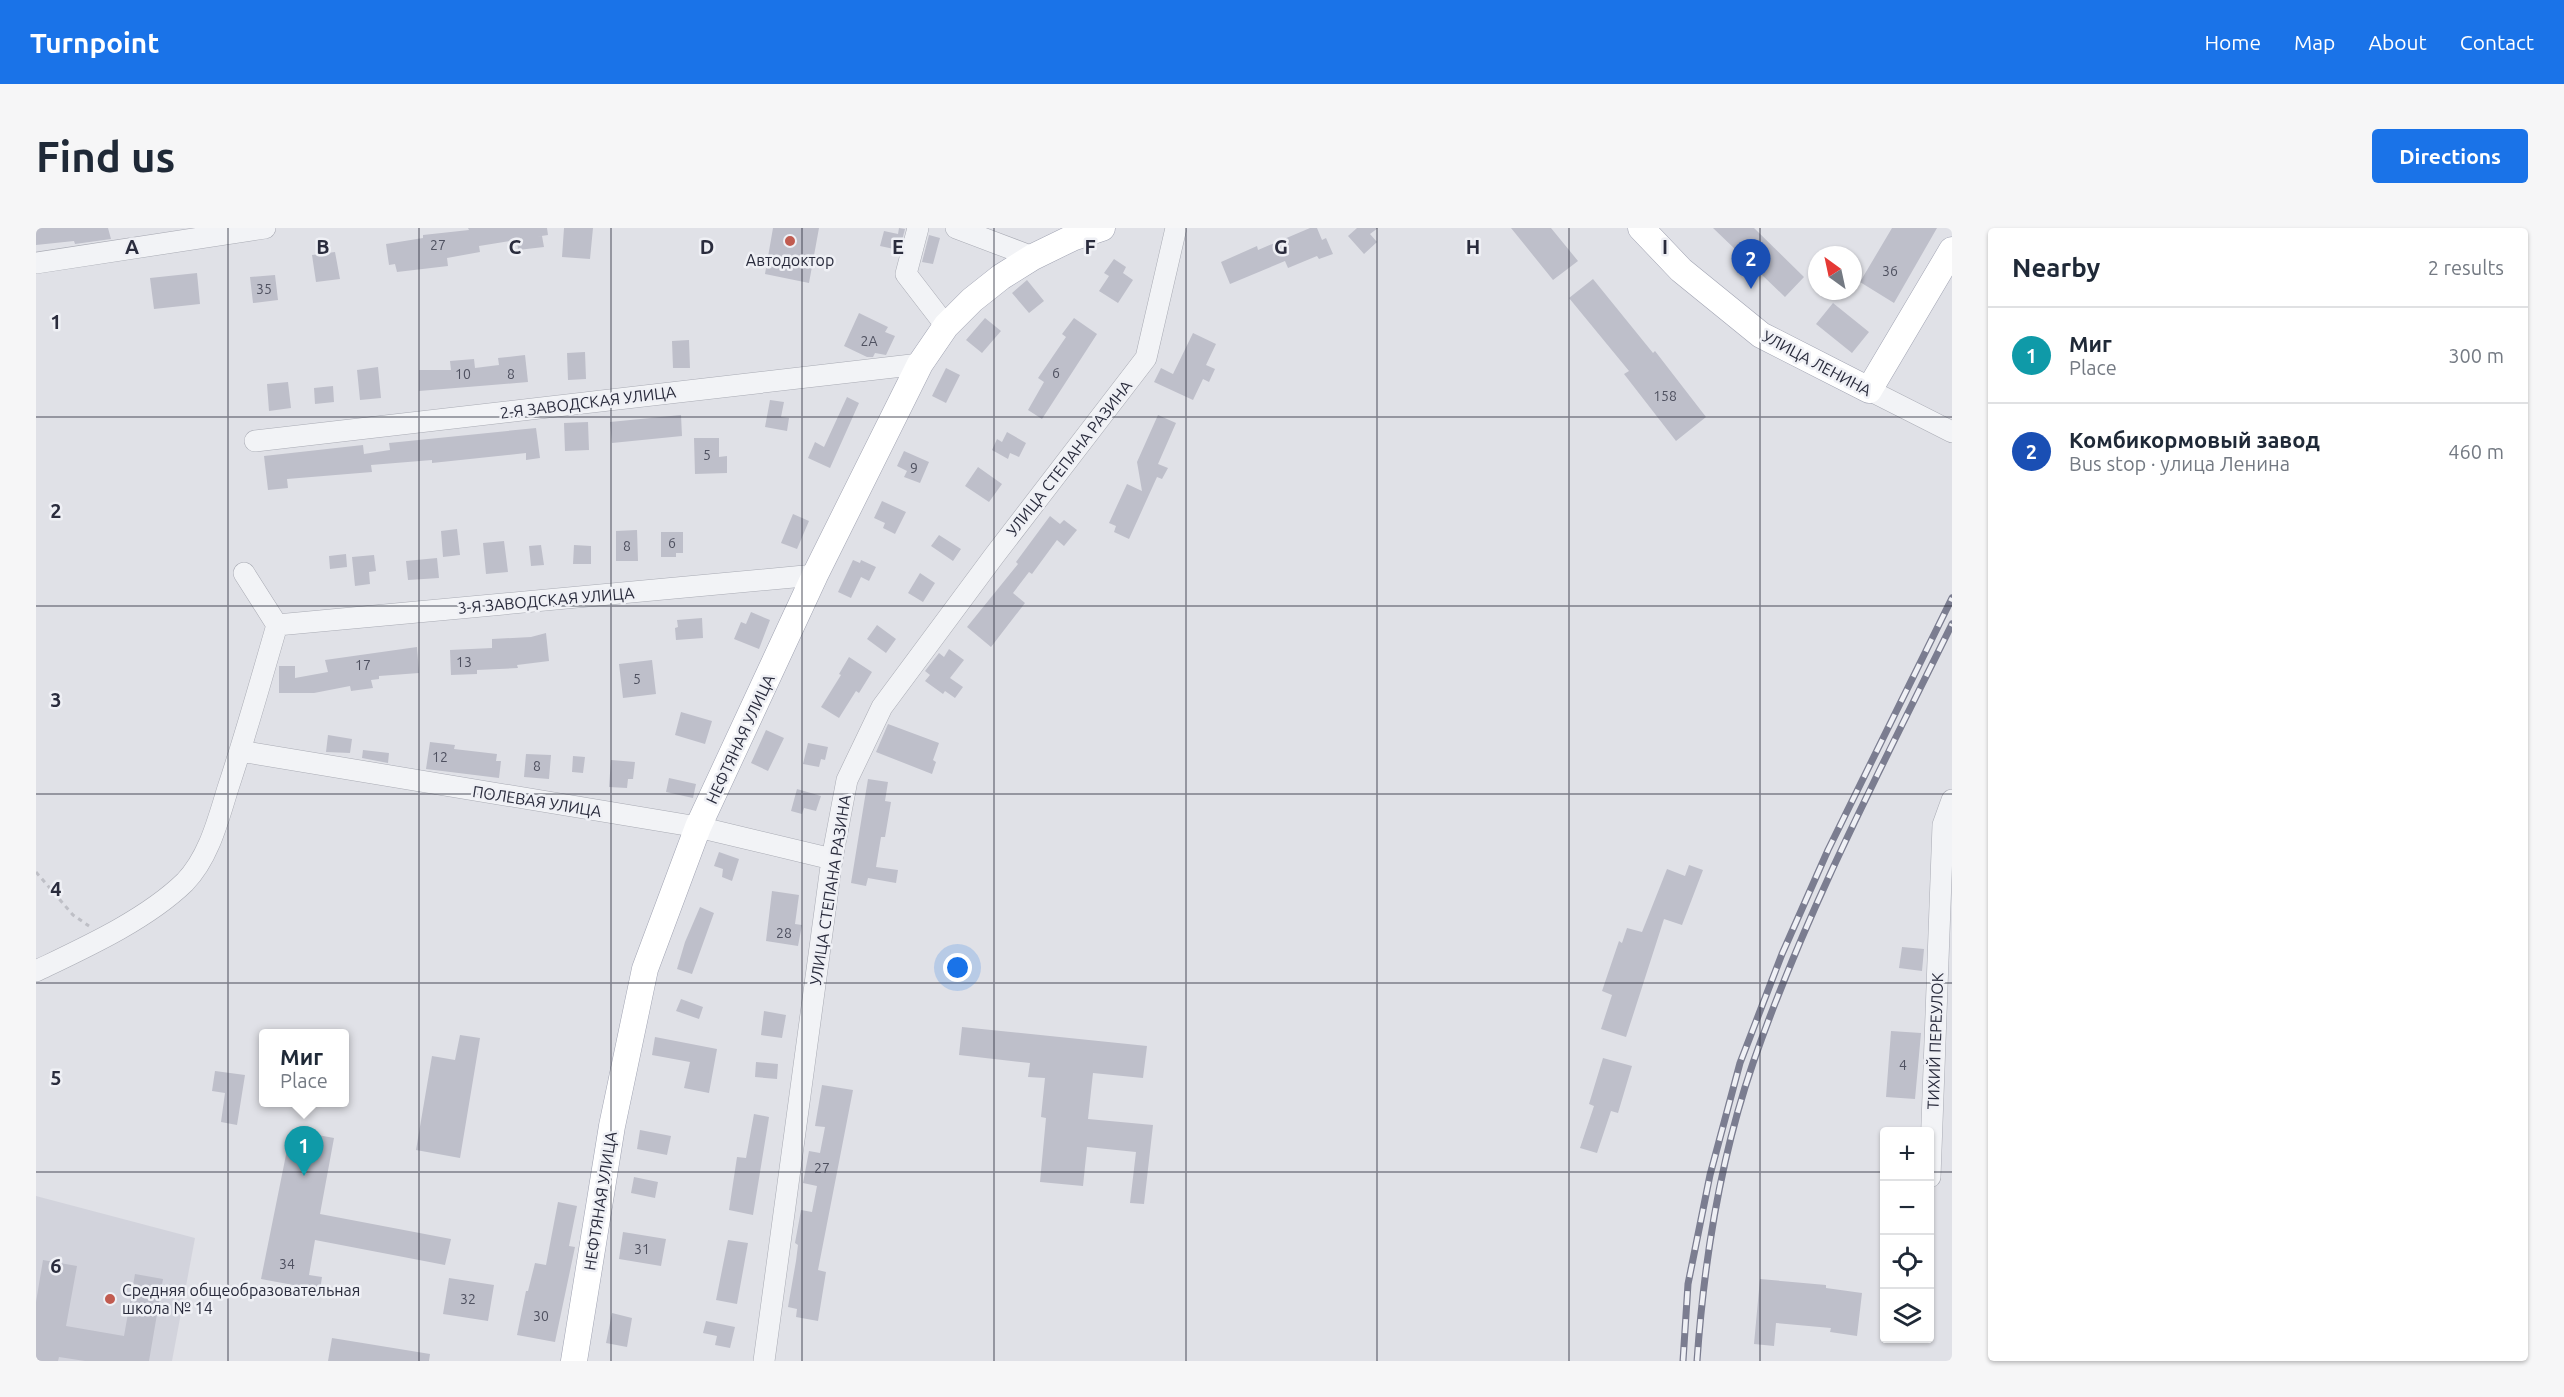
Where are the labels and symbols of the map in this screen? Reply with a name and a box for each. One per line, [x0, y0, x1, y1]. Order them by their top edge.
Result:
marker: Автодоктор [783, 234, 797, 248]
text: A [125, 235, 139, 258]
text: B [316, 235, 330, 258]
text: C [509, 235, 522, 258]
text: D [700, 235, 714, 258]
text: E [892, 235, 904, 258]
text: F [1084, 235, 1096, 258]
text: G [1274, 235, 1288, 258]
text: H [1466, 235, 1480, 258]
text: I [1662, 235, 1668, 258]
house number: 27 [430, 237, 446, 253]
pin: 2 [1732, 239, 1770, 289]
north arrow [1808, 246, 1862, 300]
place label: Автодоктор [746, 251, 834, 269]
house number: 36 [1882, 263, 1898, 279]
house number: 35 [256, 281, 272, 297]
text: 1 [50, 310, 62, 333]
street label: УЛИЦА ЛЕНИНА [1760, 327, 1875, 400]
house number: 2А [861, 333, 878, 349]
house number: 6 [1052, 365, 1060, 381]
house number: 10 [455, 366, 471, 382]
house number: 8 [507, 366, 515, 382]
street label: УЛИЦА СТЕПАНА РАЗИНА [1003, 376, 1136, 539]
street label: 2-Я ЗАВОДСКАЯ УЛИЦА [499, 382, 678, 422]
house number: 158 [1653, 388, 1677, 404]
house number: 5 [703, 447, 711, 463]
house number: 9 [910, 460, 918, 476]
text: 2 [50, 499, 62, 522]
house number: 6 [668, 535, 676, 551]
house number: 8 [623, 538, 631, 554]
street label: 3-Я ЗАВОДСКАЯ УЛИЦА [457, 583, 636, 617]
house number: 13 [456, 654, 472, 670]
house number: 17 [355, 657, 371, 673]
house number: 5 [633, 671, 641, 687]
street label: НЕФТЯНАЯ УЛИЦА [702, 671, 778, 806]
text: 3 [50, 688, 62, 711]
house number: 12 [432, 749, 448, 765]
house number: 8 [533, 758, 541, 774]
street label: ПОЛЕВАЯ УЛИЦА [471, 782, 603, 820]
street label: УЛИЦА СТЕПАНА РАЗИНА [806, 793, 854, 987]
text: 4 [50, 877, 62, 900]
house number: 28 [776, 925, 792, 941]
your location [943, 953, 972, 982]
street label: ТИХИЙ ПЕРЕУЛОК [1923, 972, 1946, 1110]
house number: 4 [1899, 1057, 1907, 1073]
text: 5 [50, 1066, 62, 1089]
pin: 1 [284, 1126, 324, 1176]
street label: НЕФТЯНАЯ УЛИЦА [580, 1130, 620, 1272]
house number: 27 [814, 1160, 830, 1176]
house number: 31 [634, 1241, 650, 1257]
text: 6 [50, 1254, 62, 1277]
house number: 34 [279, 1256, 295, 1272]
place label: Средняя общеобразовательная школа № 14 [122, 1281, 360, 1317]
house number: 32 [460, 1291, 476, 1307]
marker: Средняя общеобразовательная школа № 14 [103, 1292, 117, 1306]
house number: 30 [533, 1308, 549, 1324]

